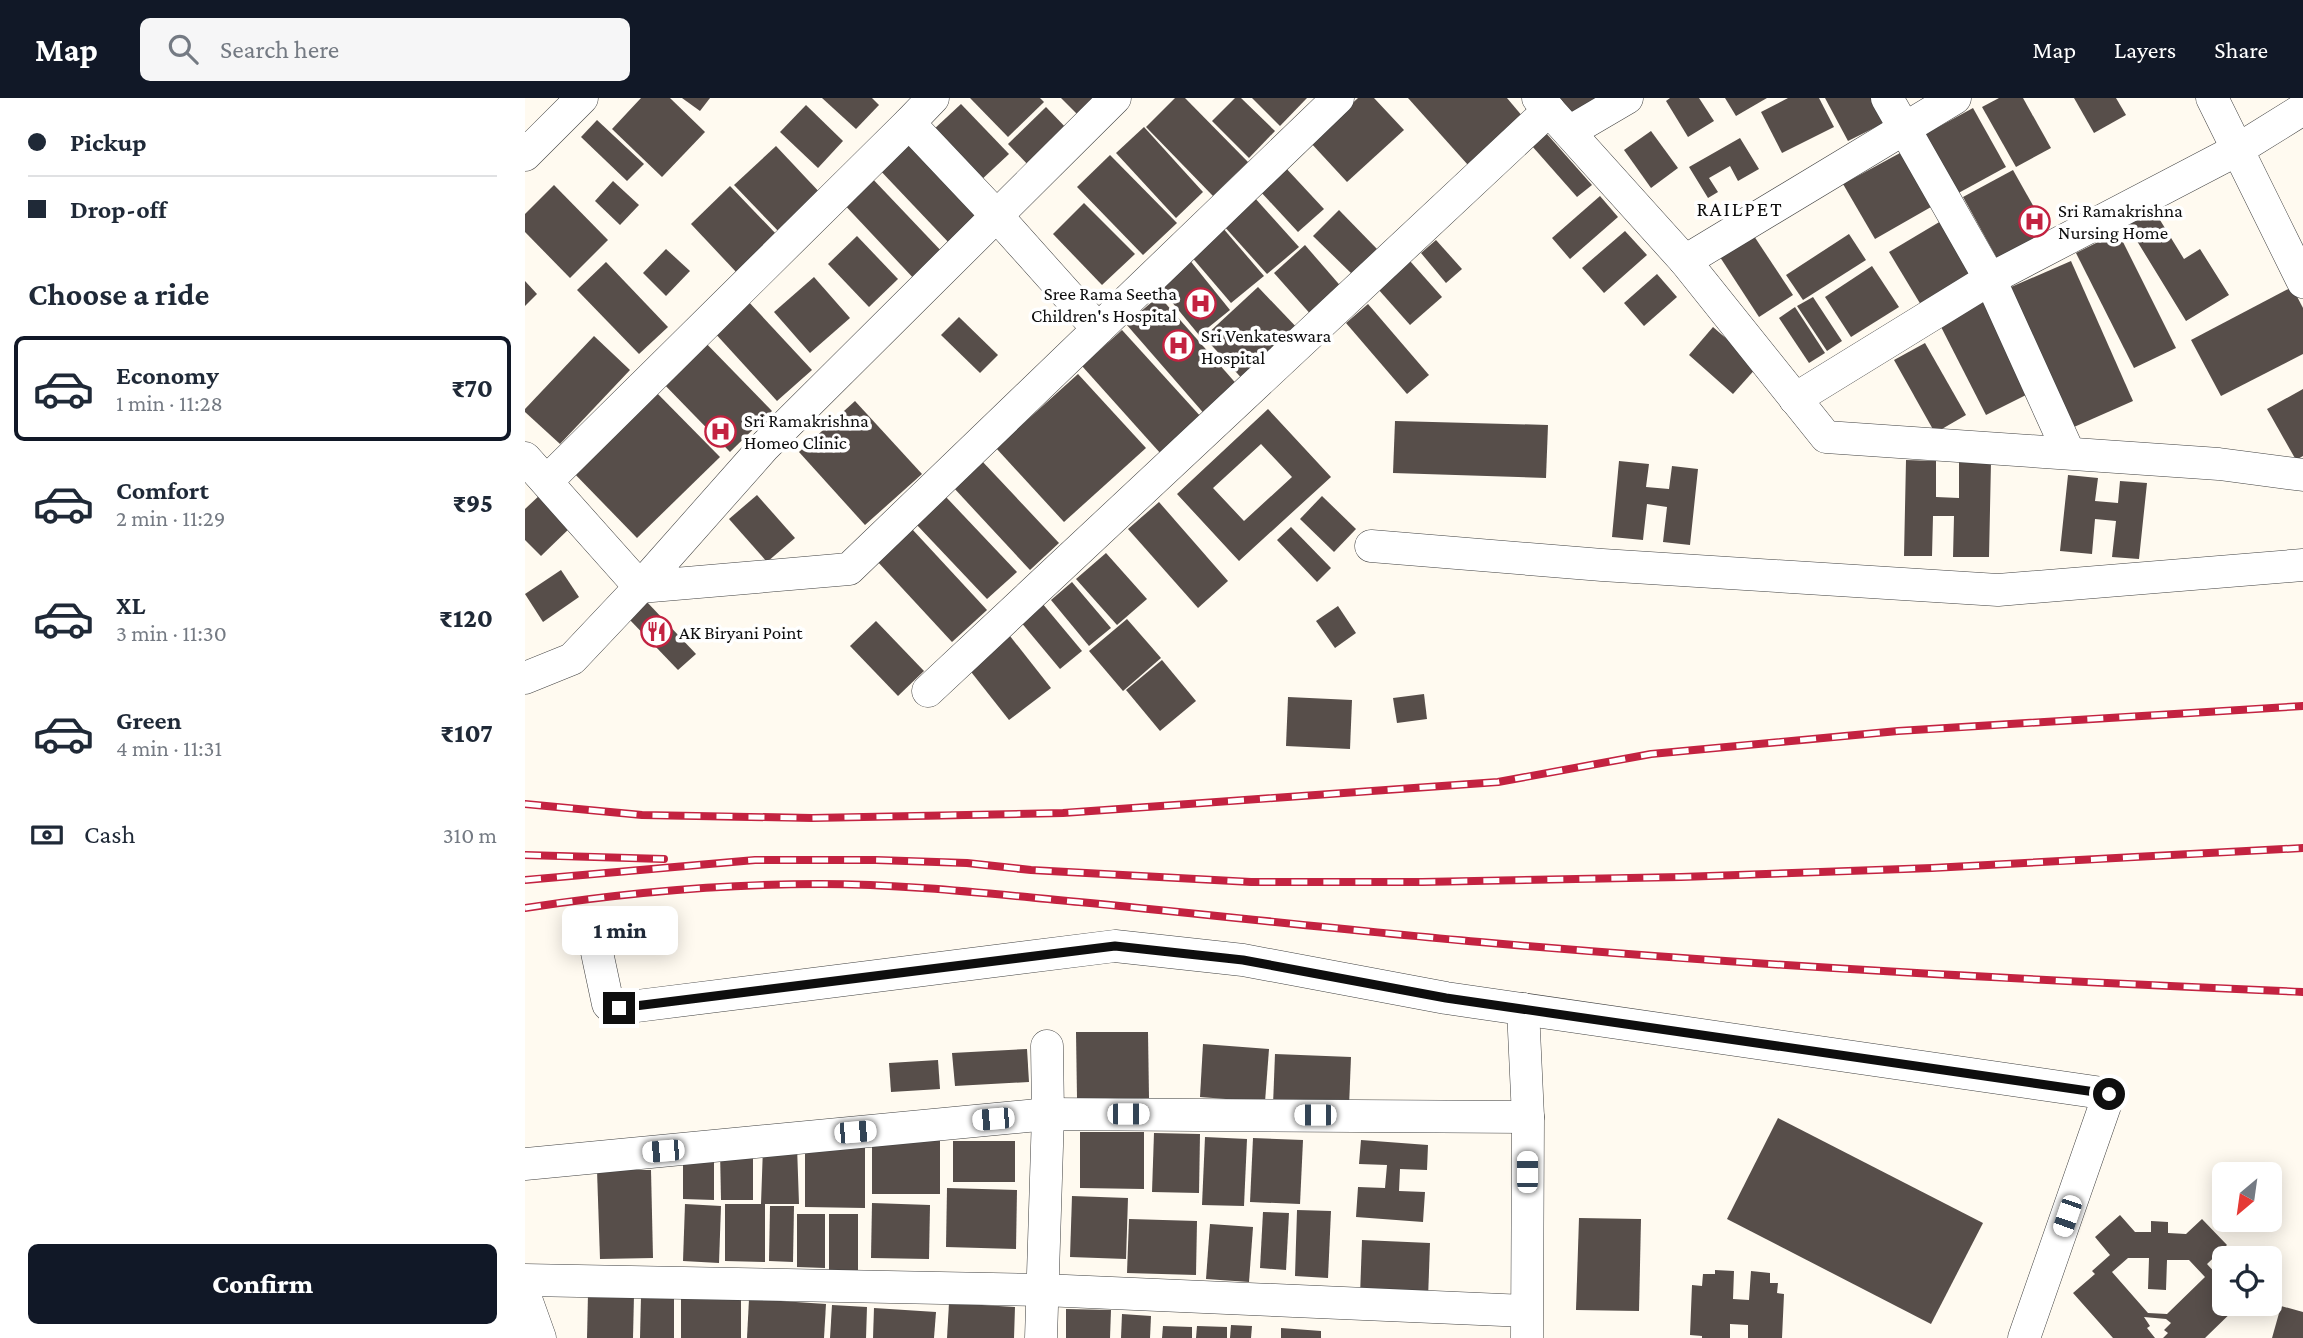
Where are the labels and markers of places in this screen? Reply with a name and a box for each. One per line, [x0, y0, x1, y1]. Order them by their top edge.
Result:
place label: Sri Ramakrishna Nursing Home [2058, 200, 2183, 243]
hospital icon: Sri Ramakrishna Nursing Home [2018, 204, 2052, 238]
place label: Sree Rama Seetha Children's Hospital [1031, 283, 1177, 326]
hospital icon: Sree Rama Seetha Children's Hospital [1183, 287, 1217, 321]
place label: Sri Venkateswara Hospital [1201, 325, 1331, 368]
hospital icon: Sri Venkateswara Hospital [1161, 329, 1195, 363]
place label: Sri Ramakrishna Homeo Clinic [744, 410, 869, 453]
hospital icon: Sri Ramakrishna Homeo Clinic [704, 414, 738, 448]
restaurant icon: AK Biryani Point [639, 615, 673, 649]
place label: AK Biryani Point [679, 622, 803, 643]

